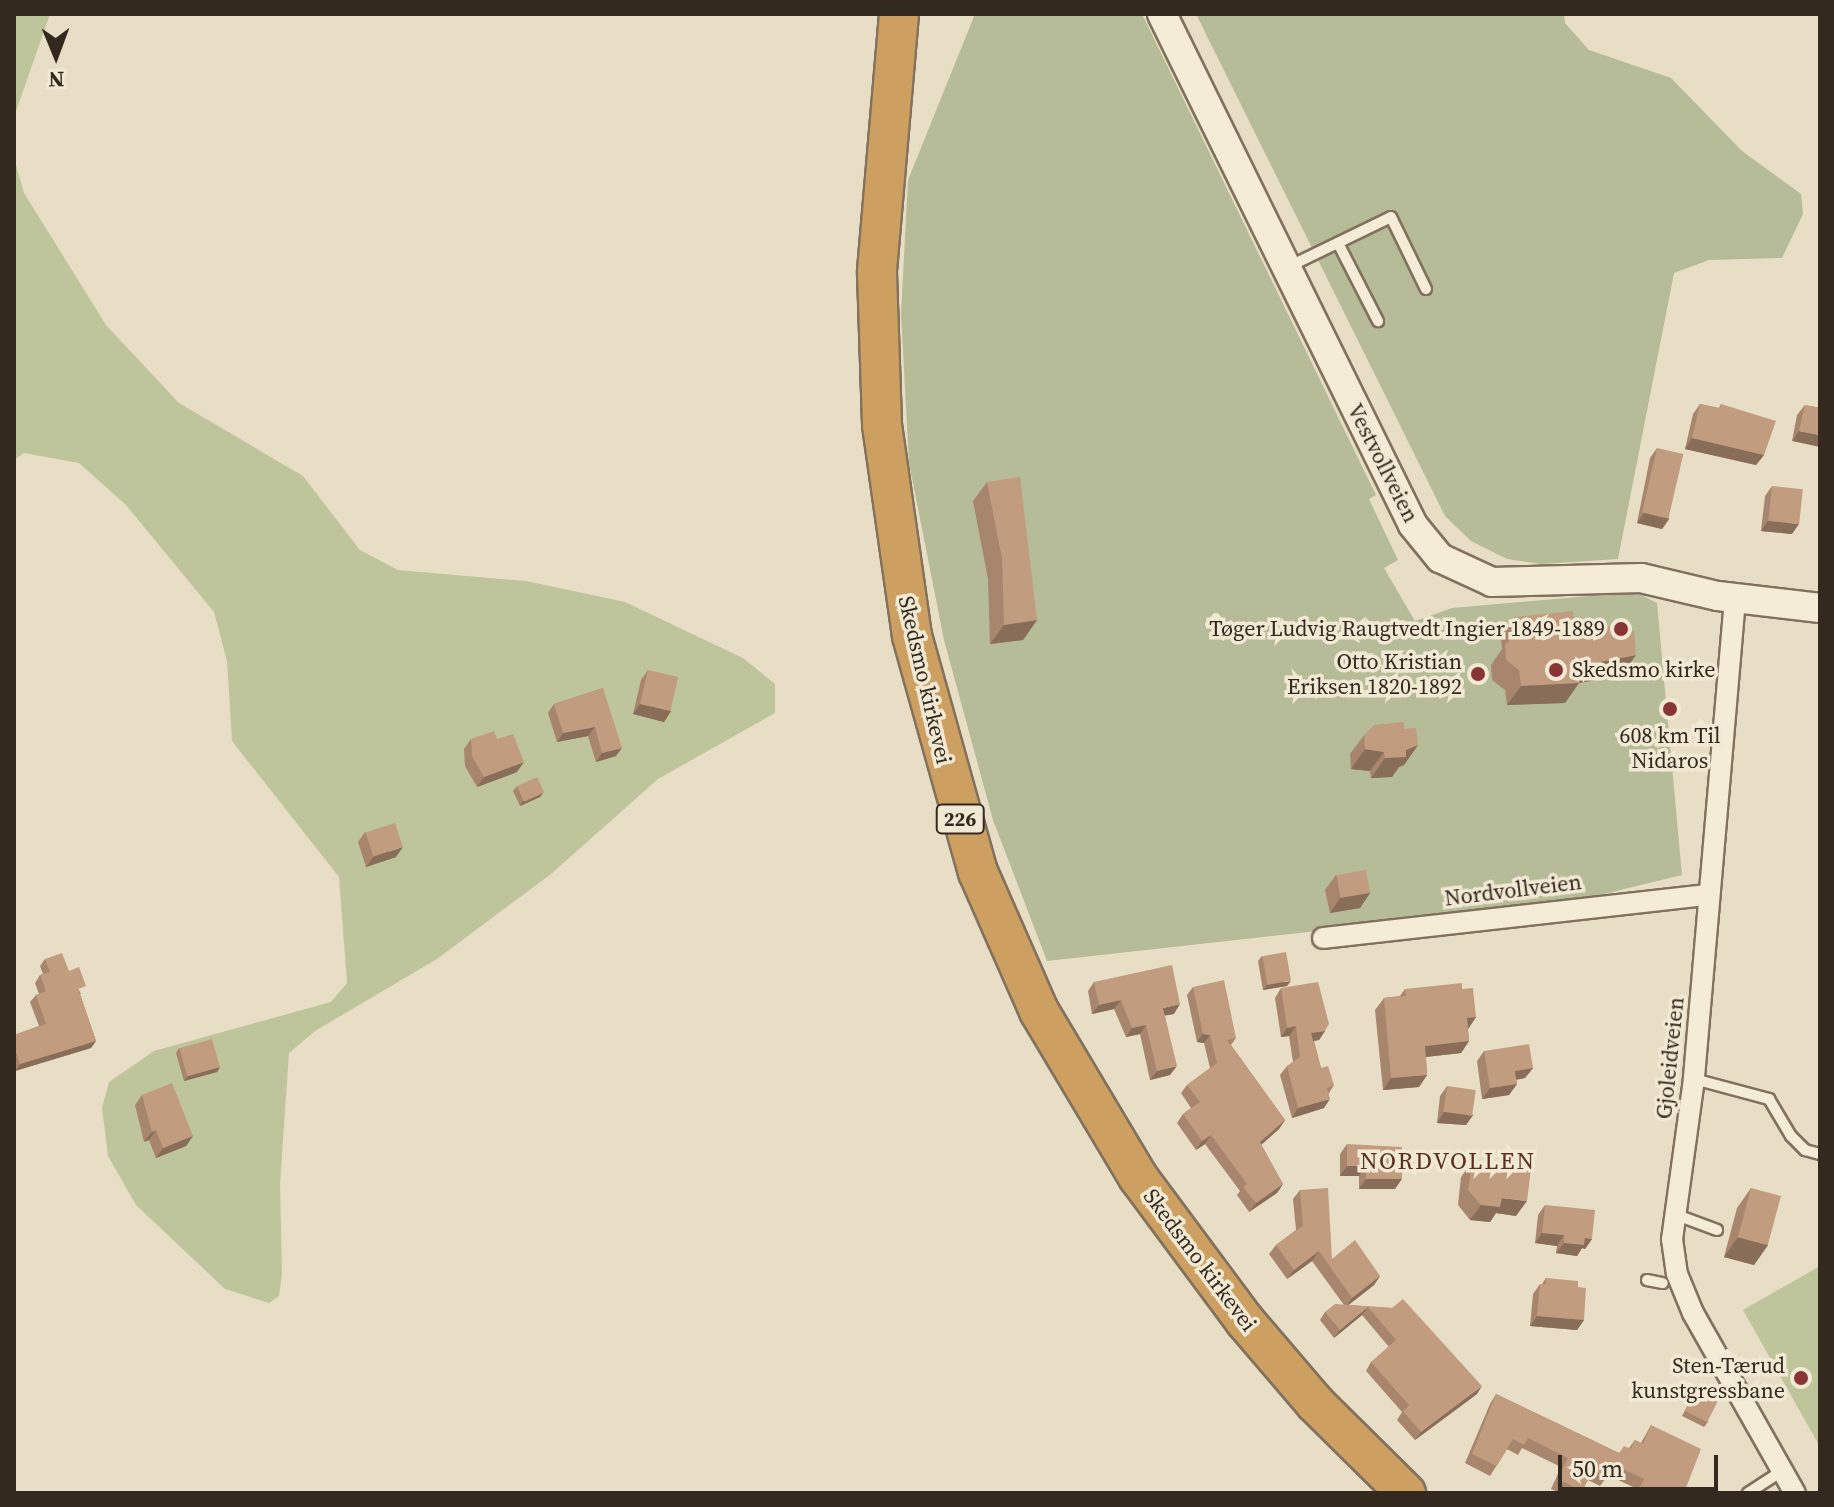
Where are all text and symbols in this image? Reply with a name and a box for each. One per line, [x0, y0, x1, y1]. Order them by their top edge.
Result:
north arrow [16, 16, 96, 96]
text: N [48, 65, 65, 95]
street label: Vestvollveien [1342, 399, 1424, 527]
street label: Skedsmo kirkevei [893, 593, 957, 767]
place label: Tøger Ludvig Raugtvedt Ingier 1849-1889 [1209, 616, 1605, 642]
marker: Tøger Ludvig Raugtvedt Ingier 1849-1889 [1612, 620, 1630, 638]
place label: Otto Kristian Eriksen 1820-1892 [1287, 648, 1462, 700]
place label: Skedsmo kirke [1572, 657, 1715, 683]
marker: Skedsmo kirke [1547, 661, 1565, 679]
marker: Otto Kristian Eriksen 1820-1892 [1469, 665, 1487, 683]
marker: 608 km Til Nidaros [1661, 700, 1679, 718]
place label: 608 km Til Nidaros [1619, 722, 1721, 774]
road number: 226 [934, 803, 986, 835]
street label: Nordvollveien [1443, 869, 1583, 911]
street label: Gjoleidveien [1650, 996, 1690, 1120]
district label: NORDVOLLEN [1360, 1147, 1536, 1175]
street label: Skedsmo kirkevei [1138, 1184, 1262, 1336]
place label: Sten-Tærud kunstgressbane [1631, 1352, 1785, 1404]
marker: Sten-Tærud kunstgressbane [1792, 1369, 1810, 1387]
scale bar [1562, 1439, 1722, 1489]
text: 50 m [1572, 1452, 1623, 1485]

